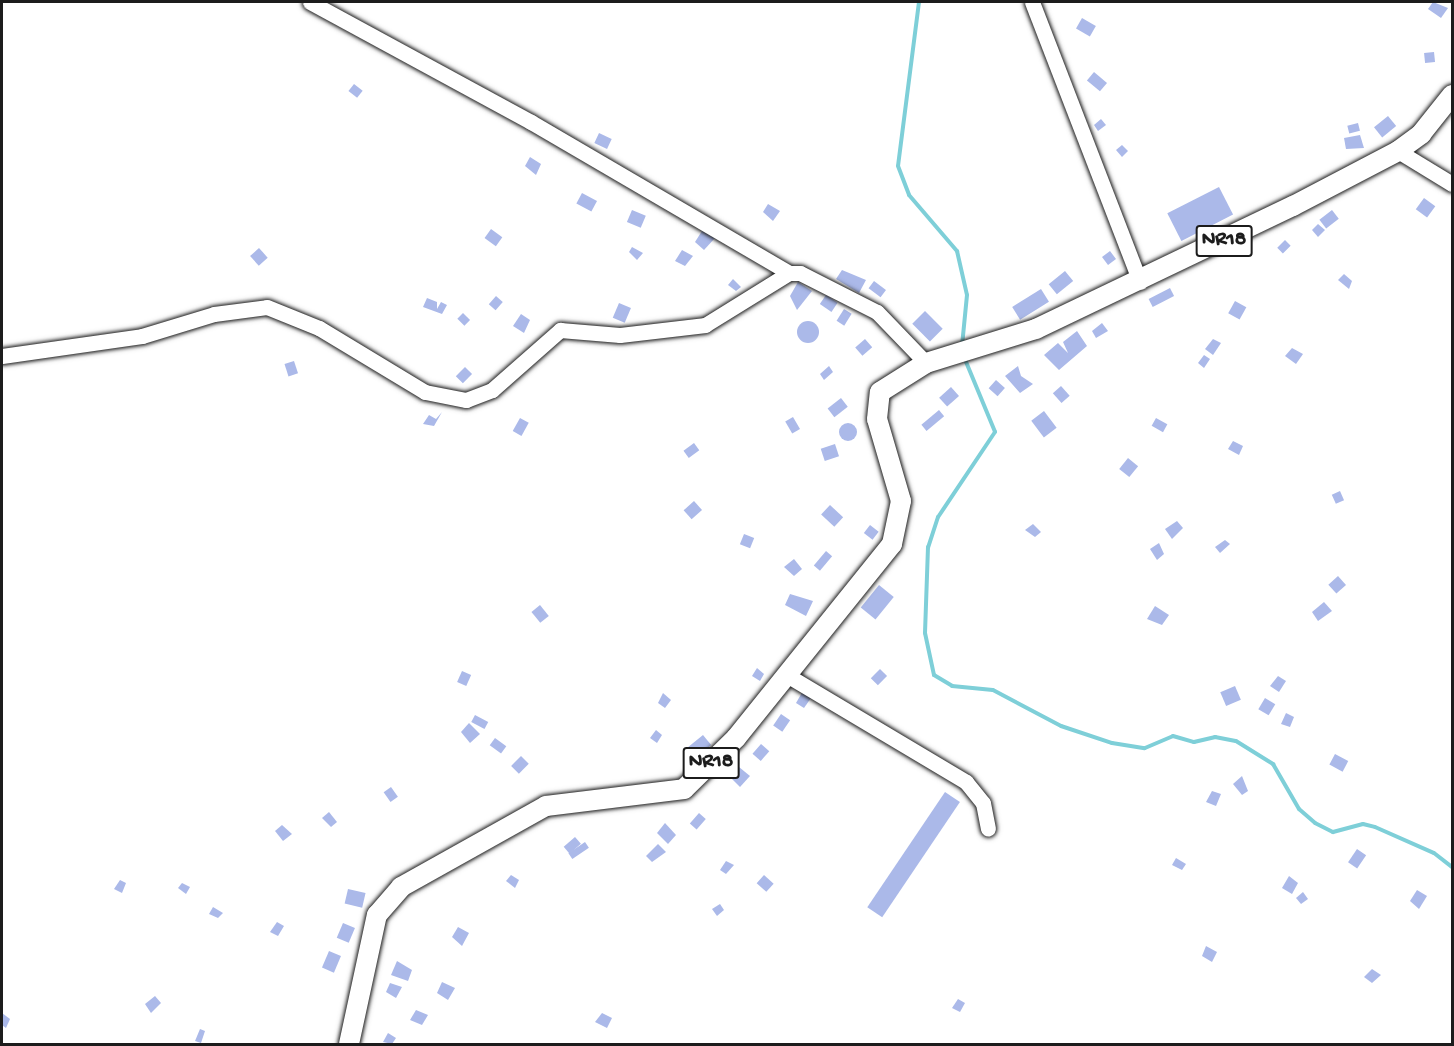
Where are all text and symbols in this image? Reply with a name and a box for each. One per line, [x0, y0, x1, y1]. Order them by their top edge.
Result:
road number: NR18 [1196, 223, 1252, 259]
road number: NR18 [682, 745, 740, 781]

